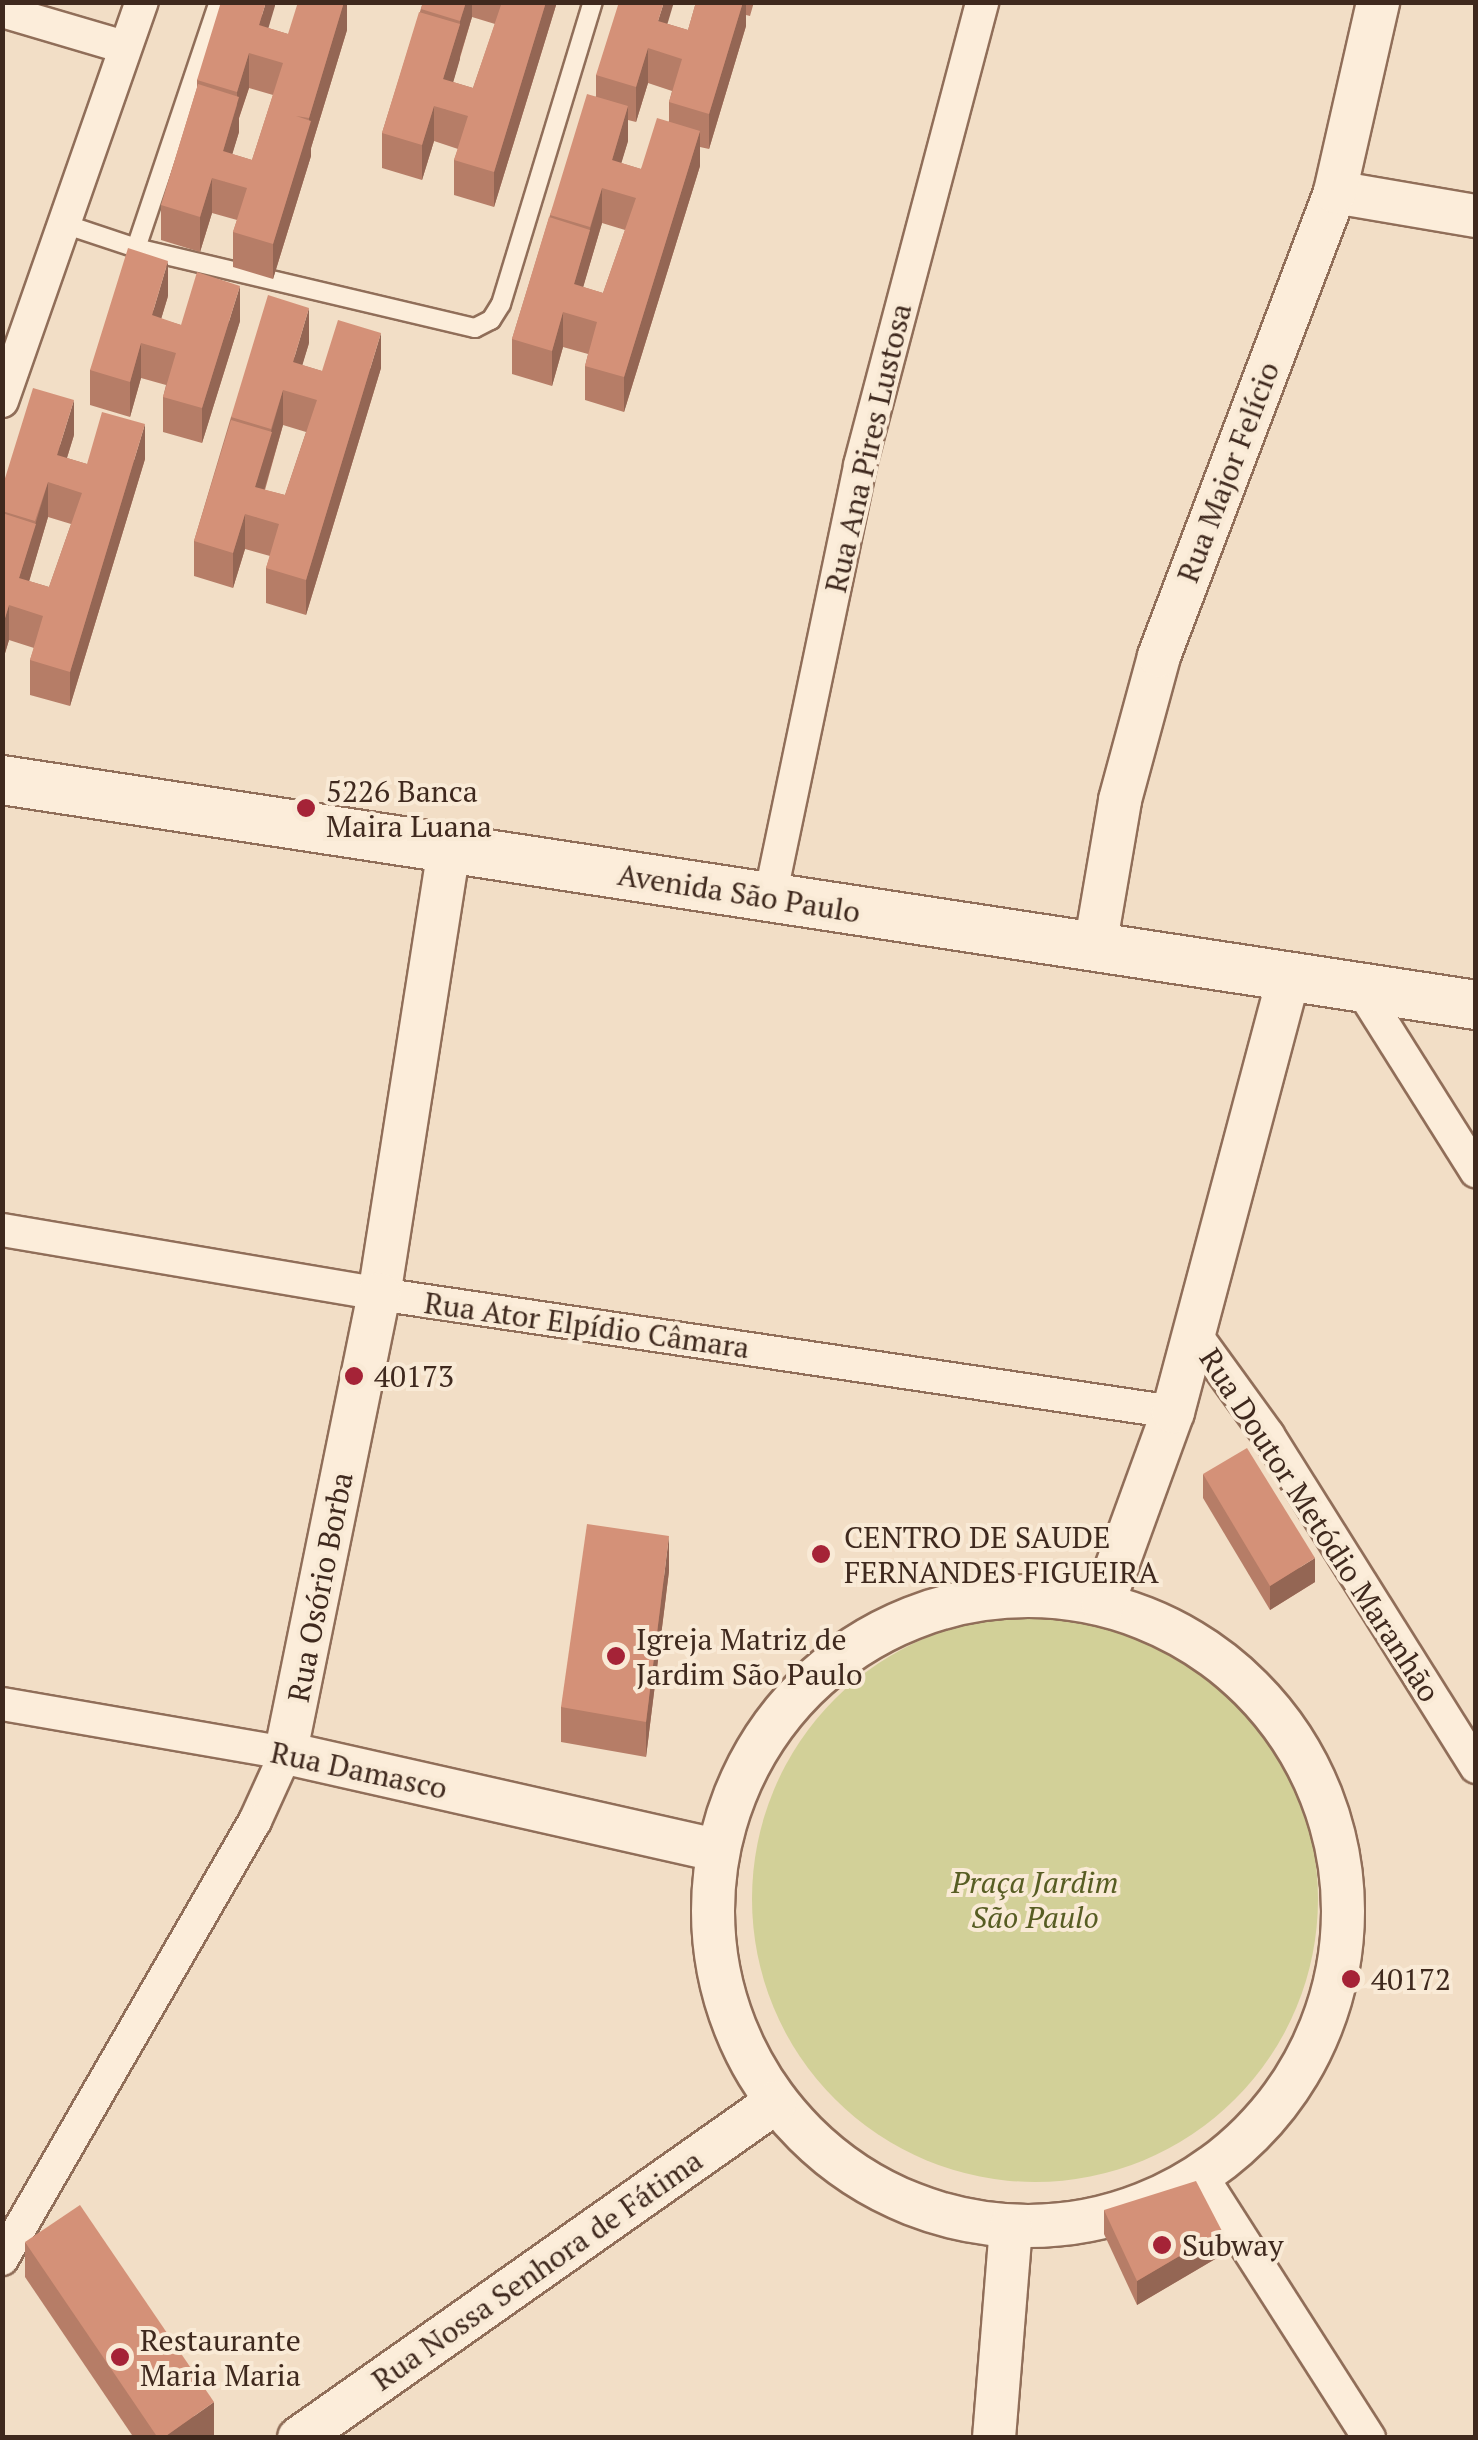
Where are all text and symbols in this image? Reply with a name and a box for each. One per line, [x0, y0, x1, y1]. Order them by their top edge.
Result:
street label: Rua Ana Pires Lustosa [817, 300, 919, 596]
street label: Rua Major Felício [1169, 357, 1287, 587]
place label: 5226 Banca Maira Luana [326, 773, 492, 844]
marker: 5226 Banca Maira Luana [295, 797, 317, 819]
street label: Avenida São Paulo [615, 856, 863, 930]
street label: Rua Ator Elpídio Câmara [422, 1284, 752, 1366]
street label: Rua Doutor Metódio Maranhão [1192, 1342, 1448, 1708]
place label: 40173 [374, 1358, 454, 1394]
marker: 40173 [343, 1365, 365, 1387]
street label: Rua Osório Borba [280, 1469, 360, 1705]
place label: CENTRO DE SAUDE FERNANDES FIGUEIRA [844, 1519, 1159, 1590]
marker: CENTRO DE SAUDE FERNANDES FIGUEIRA [808, 1541, 834, 1567]
place label: Igreja Matriz de Jardim São Paulo [636, 1621, 863, 1692]
marker: Igreja Matriz de Jardim São Paulo [605, 1645, 627, 1667]
street label: Rua Damasco [268, 1734, 450, 1806]
park label: Praça Jardim São Paulo [951, 1864, 1119, 1934]
place label: 40172 [1371, 1961, 1451, 1997]
marker: 40172 [1340, 1968, 1362, 1990]
street label: Rua Nossa Senhora de Fátima [365, 2142, 709, 2398]
place label: Subway [1182, 2227, 1283, 2263]
marker: Subway [1151, 2234, 1173, 2256]
place label: Restaurante Maria Maria [140, 2322, 301, 2392]
marker: Restaurante Maria Maria [109, 2346, 131, 2368]

